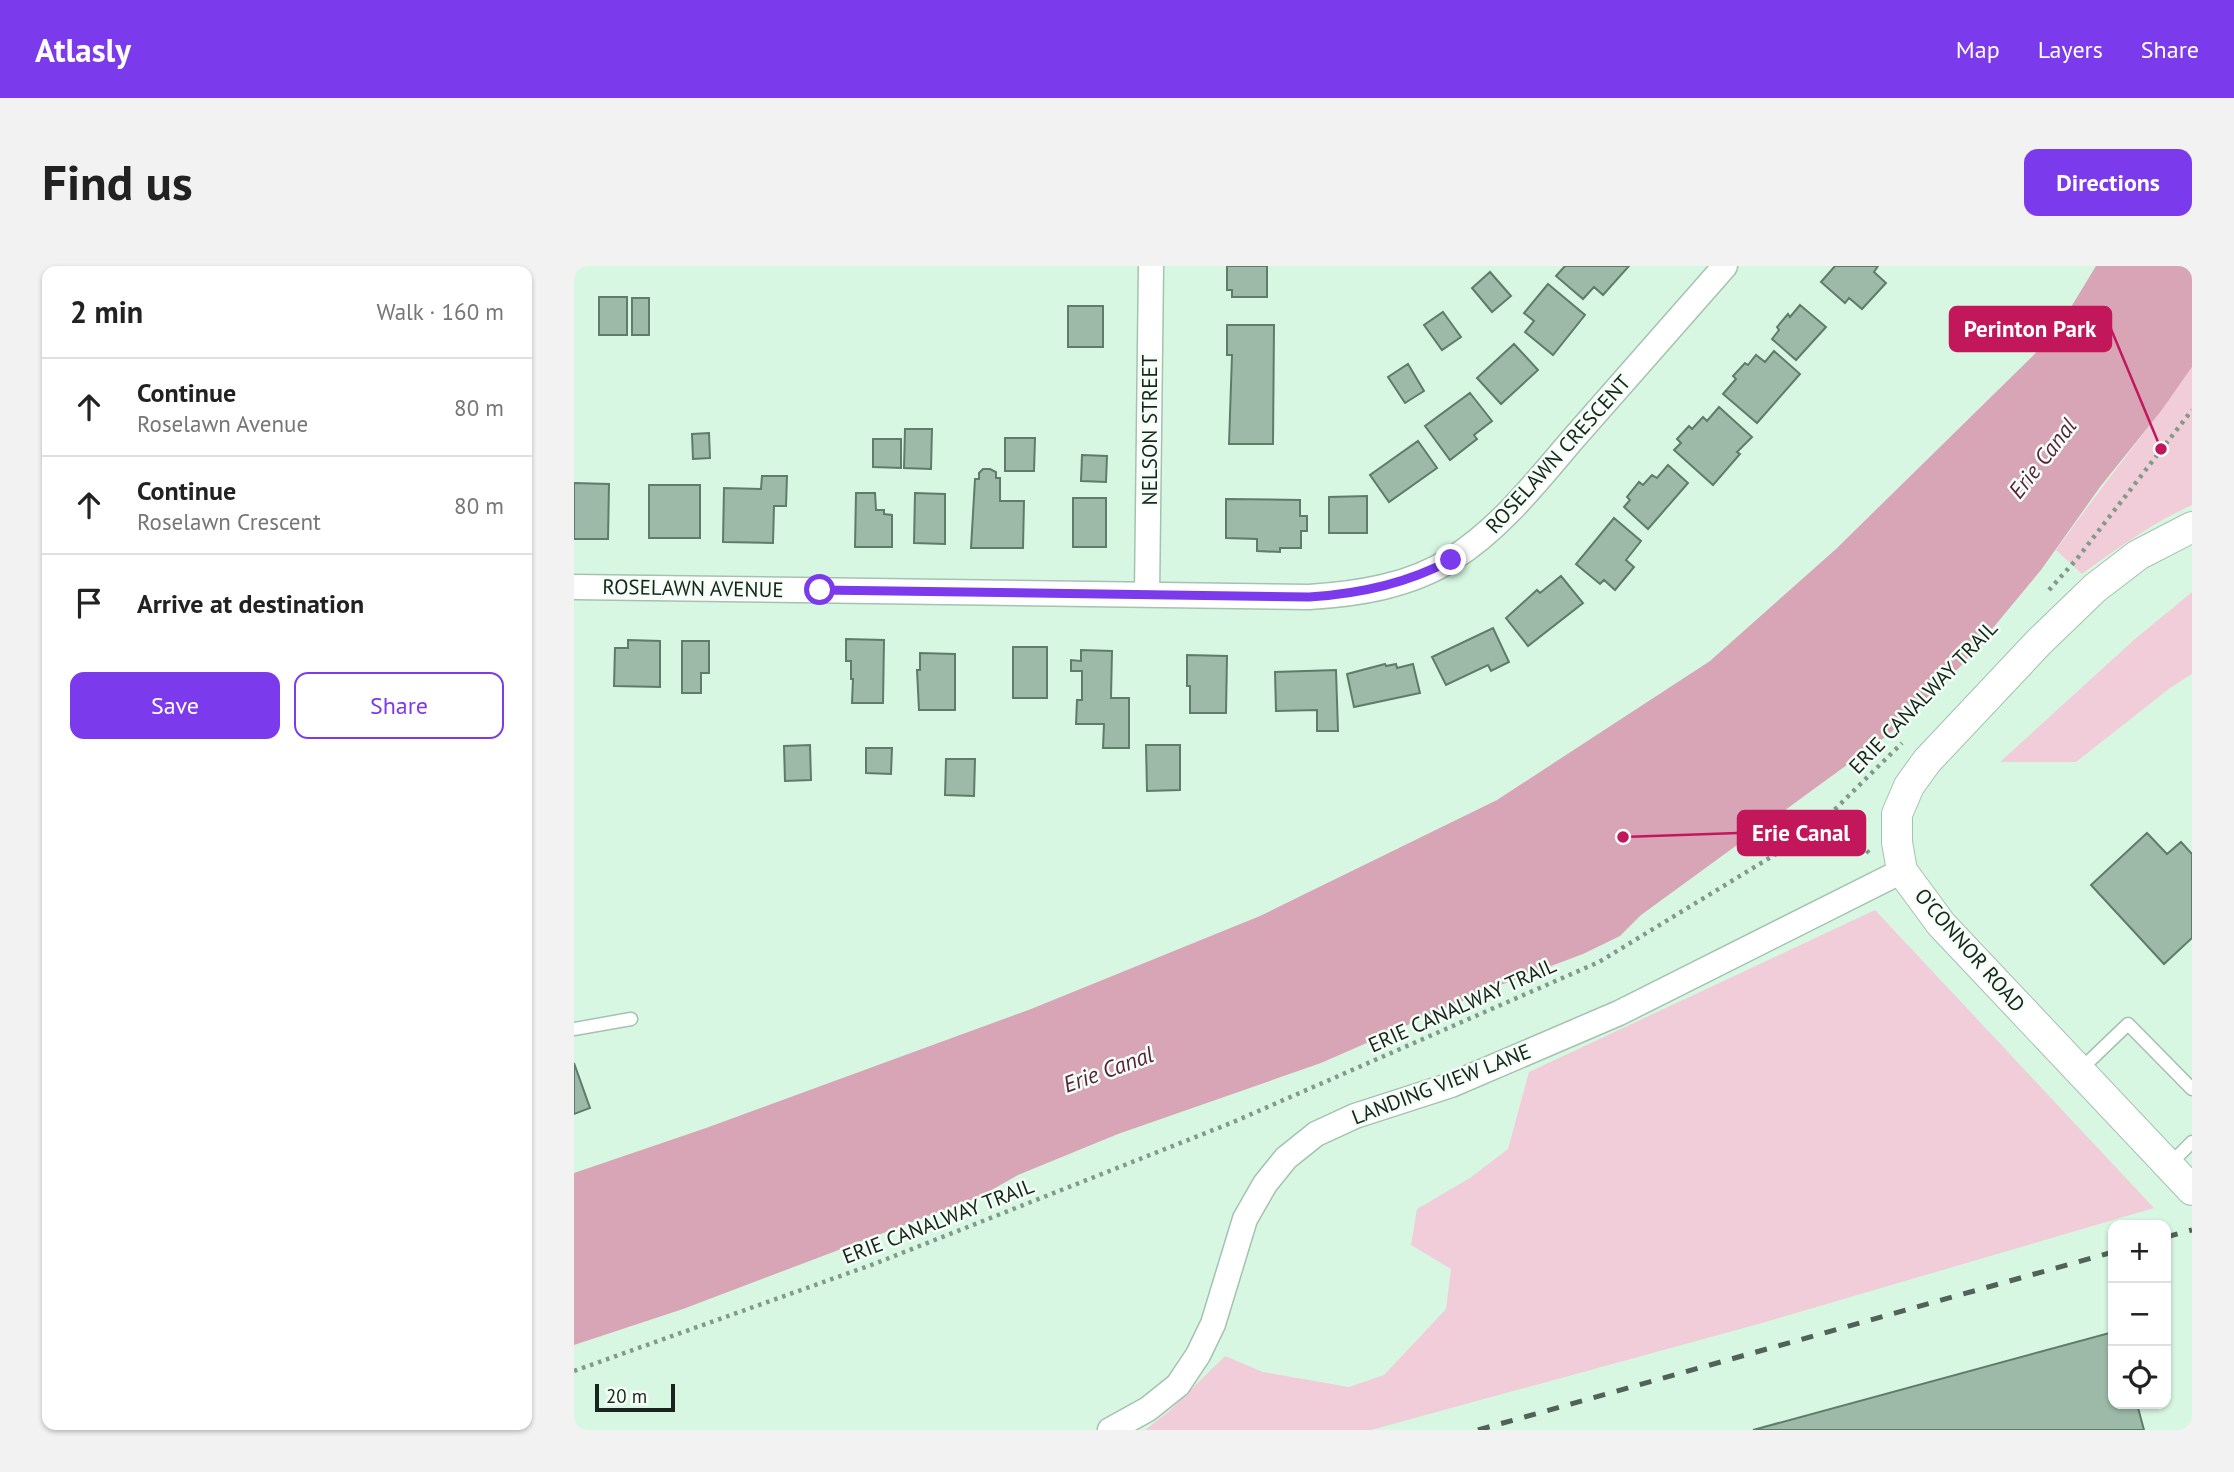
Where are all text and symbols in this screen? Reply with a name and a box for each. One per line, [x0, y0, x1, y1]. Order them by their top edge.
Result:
text: Atlasly [35, 28, 131, 71]
text: Map [1956, 34, 2000, 65]
text: Layers [2038, 34, 2103, 65]
text: Share [2141, 34, 2199, 65]
button: Directions [2024, 149, 2192, 216]
text: Find us [42, 150, 193, 214]
text: 2 min [70, 292, 143, 331]
text: Walk · 160 m [377, 297, 504, 326]
callout: Perinton Park [1950, 307, 2111, 351]
text: Perinton Park [1964, 314, 2097, 343]
street label: NELSON STREET [1136, 354, 1163, 505]
street label: ROSELAWN CRESCENT [1480, 369, 1637, 539]
text: Continue [137, 376, 236, 409]
icon: ahead [70, 388, 108, 426]
text: 80 m [454, 393, 504, 422]
text: Roselawn Avenue [137, 409, 308, 438]
water label: Erie Canal [2002, 412, 2082, 504]
text: Continue [137, 474, 236, 507]
icon: ahead [70, 486, 108, 524]
text: 80 m [454, 491, 504, 520]
text: Roselawn Crescent [137, 507, 321, 536]
route end [1435, 544, 1466, 575]
street label: ROSELAWN AVENUE [602, 573, 784, 603]
route start [804, 574, 835, 605]
icon: arrive [70, 584, 108, 622]
text: Arrive at destination [137, 587, 364, 620]
street label: ERIE CANALWAY TRAIL [1843, 615, 2003, 779]
button: Save [70, 672, 280, 739]
button: Share [294, 672, 504, 739]
callout: Erie Canal [1738, 811, 1865, 855]
text: Erie Canal [1752, 818, 1850, 847]
street label: O'CONNOR ROAD [1909, 883, 2031, 1017]
street label: ERIE CANALWAY TRAIL [1364, 951, 1560, 1059]
street label: LANDING VIEW LANE [1348, 1037, 1534, 1131]
water label: Erie Canal [1059, 1039, 1157, 1099]
street label: ERIE CANALWAY TRAIL [838, 1172, 1038, 1270]
map controls [2108, 1220, 2171, 1409]
button: + [2108, 1220, 2171, 1283]
button: − [2108, 1283, 2171, 1346]
button: locate [2108, 1346, 2171, 1409]
scale bar [595, 1381, 676, 1413]
text: 20 m [606, 1384, 647, 1408]

